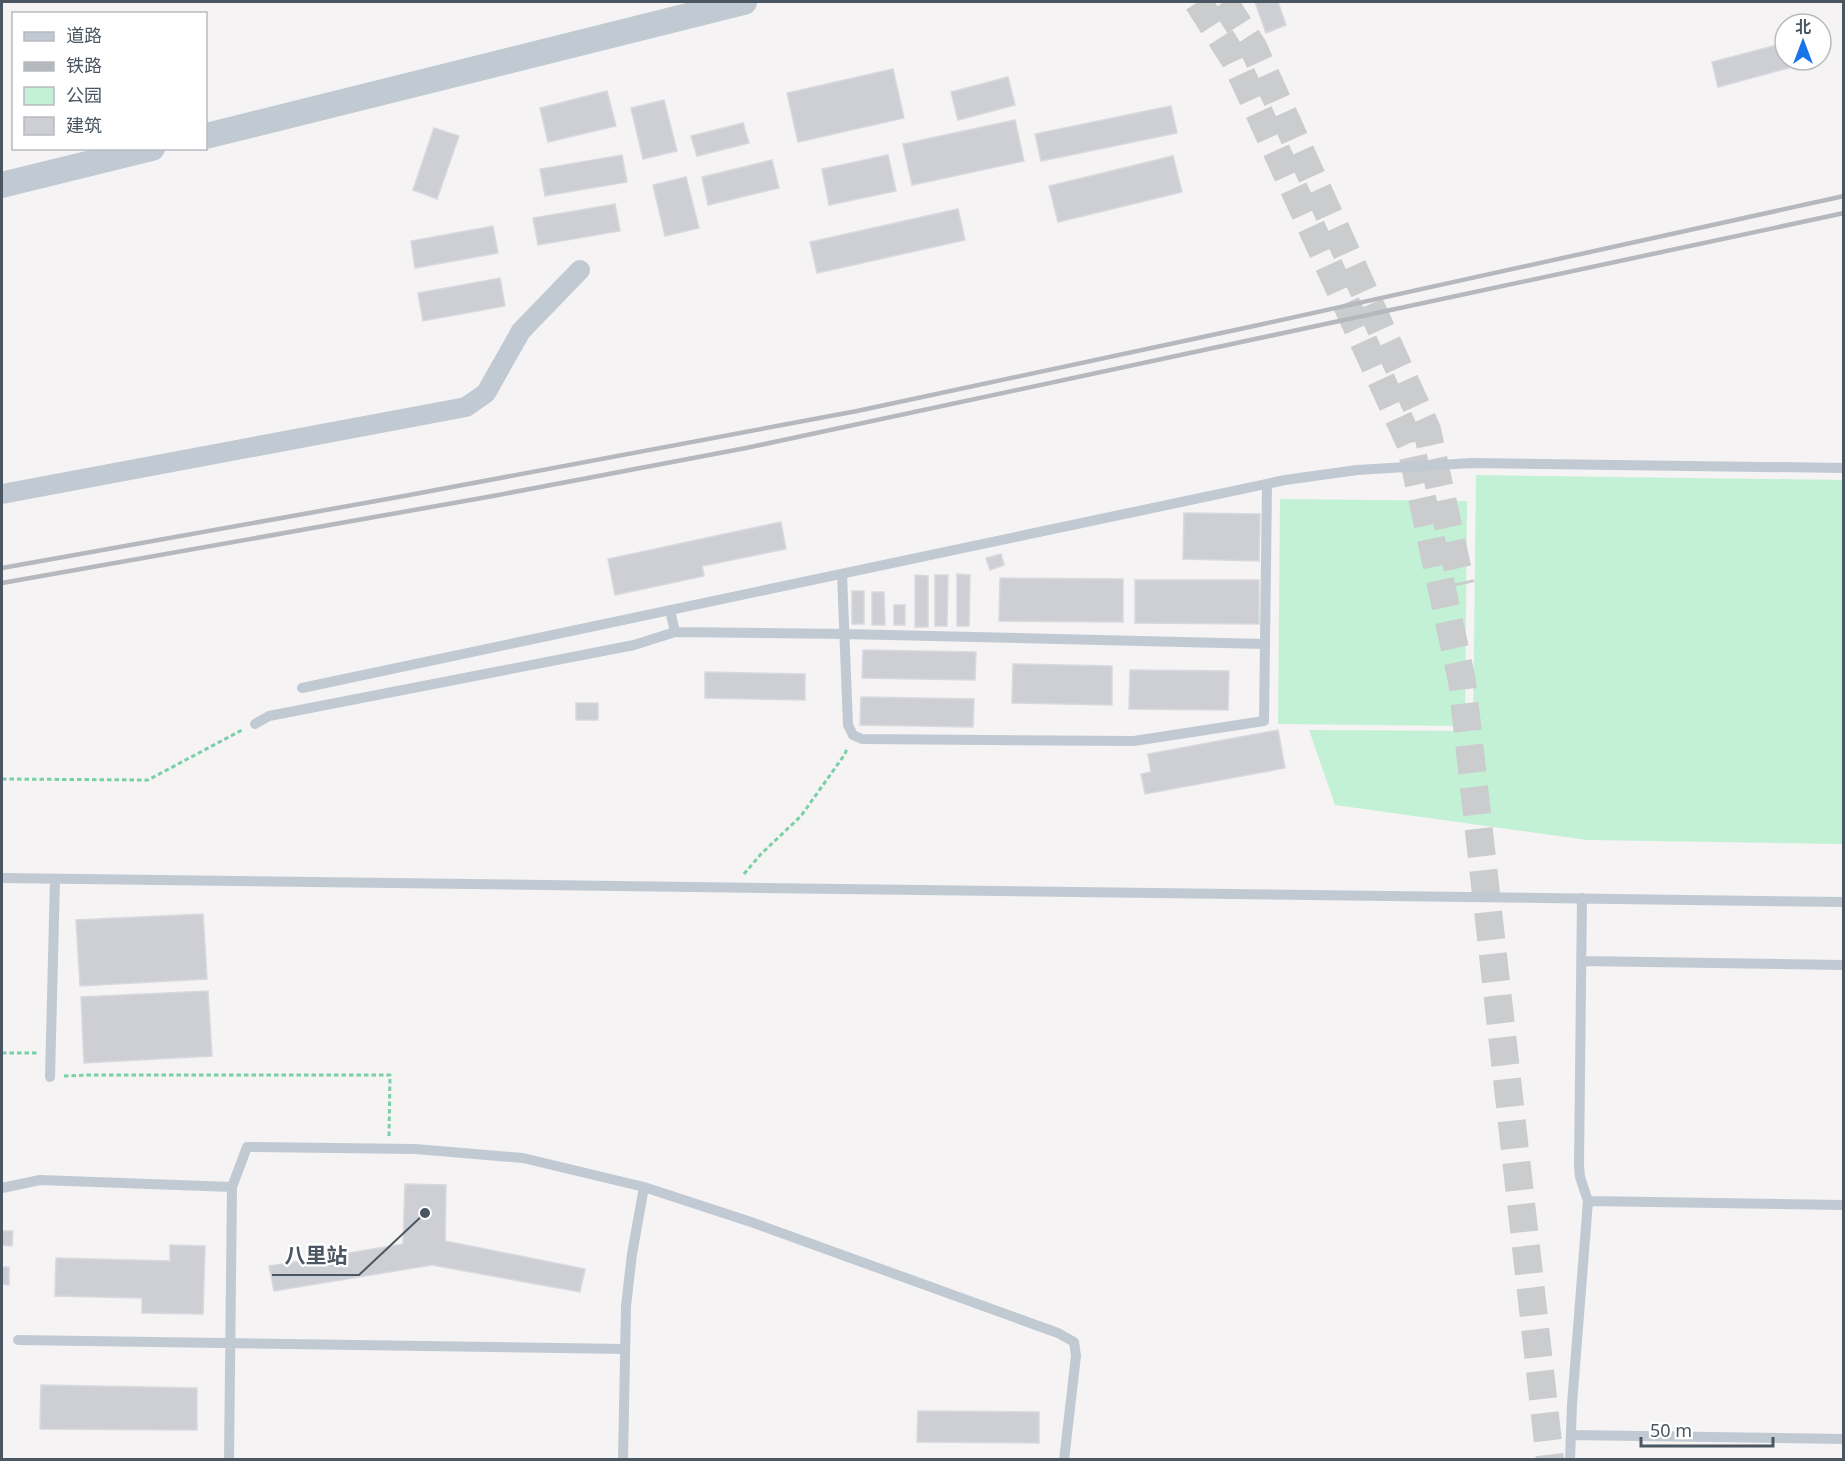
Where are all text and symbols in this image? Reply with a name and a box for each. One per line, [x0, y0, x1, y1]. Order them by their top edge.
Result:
legend [12, 12, 207, 150]
north arrow [1773, 12, 1833, 72]
text: 北 [1795, 16, 1811, 38]
text: 道路 [66, 23, 102, 47]
text: 铁路 [66, 53, 102, 77]
text: 公园 [66, 83, 102, 107]
text: 建筑 [66, 113, 102, 137]
callout: 八里站 [272, 1236, 359, 1275]
text: 八里站 [285, 1241, 348, 1269]
scale bar [1641, 1410, 1773, 1448]
text: 50 m [1650, 1418, 1692, 1442]

